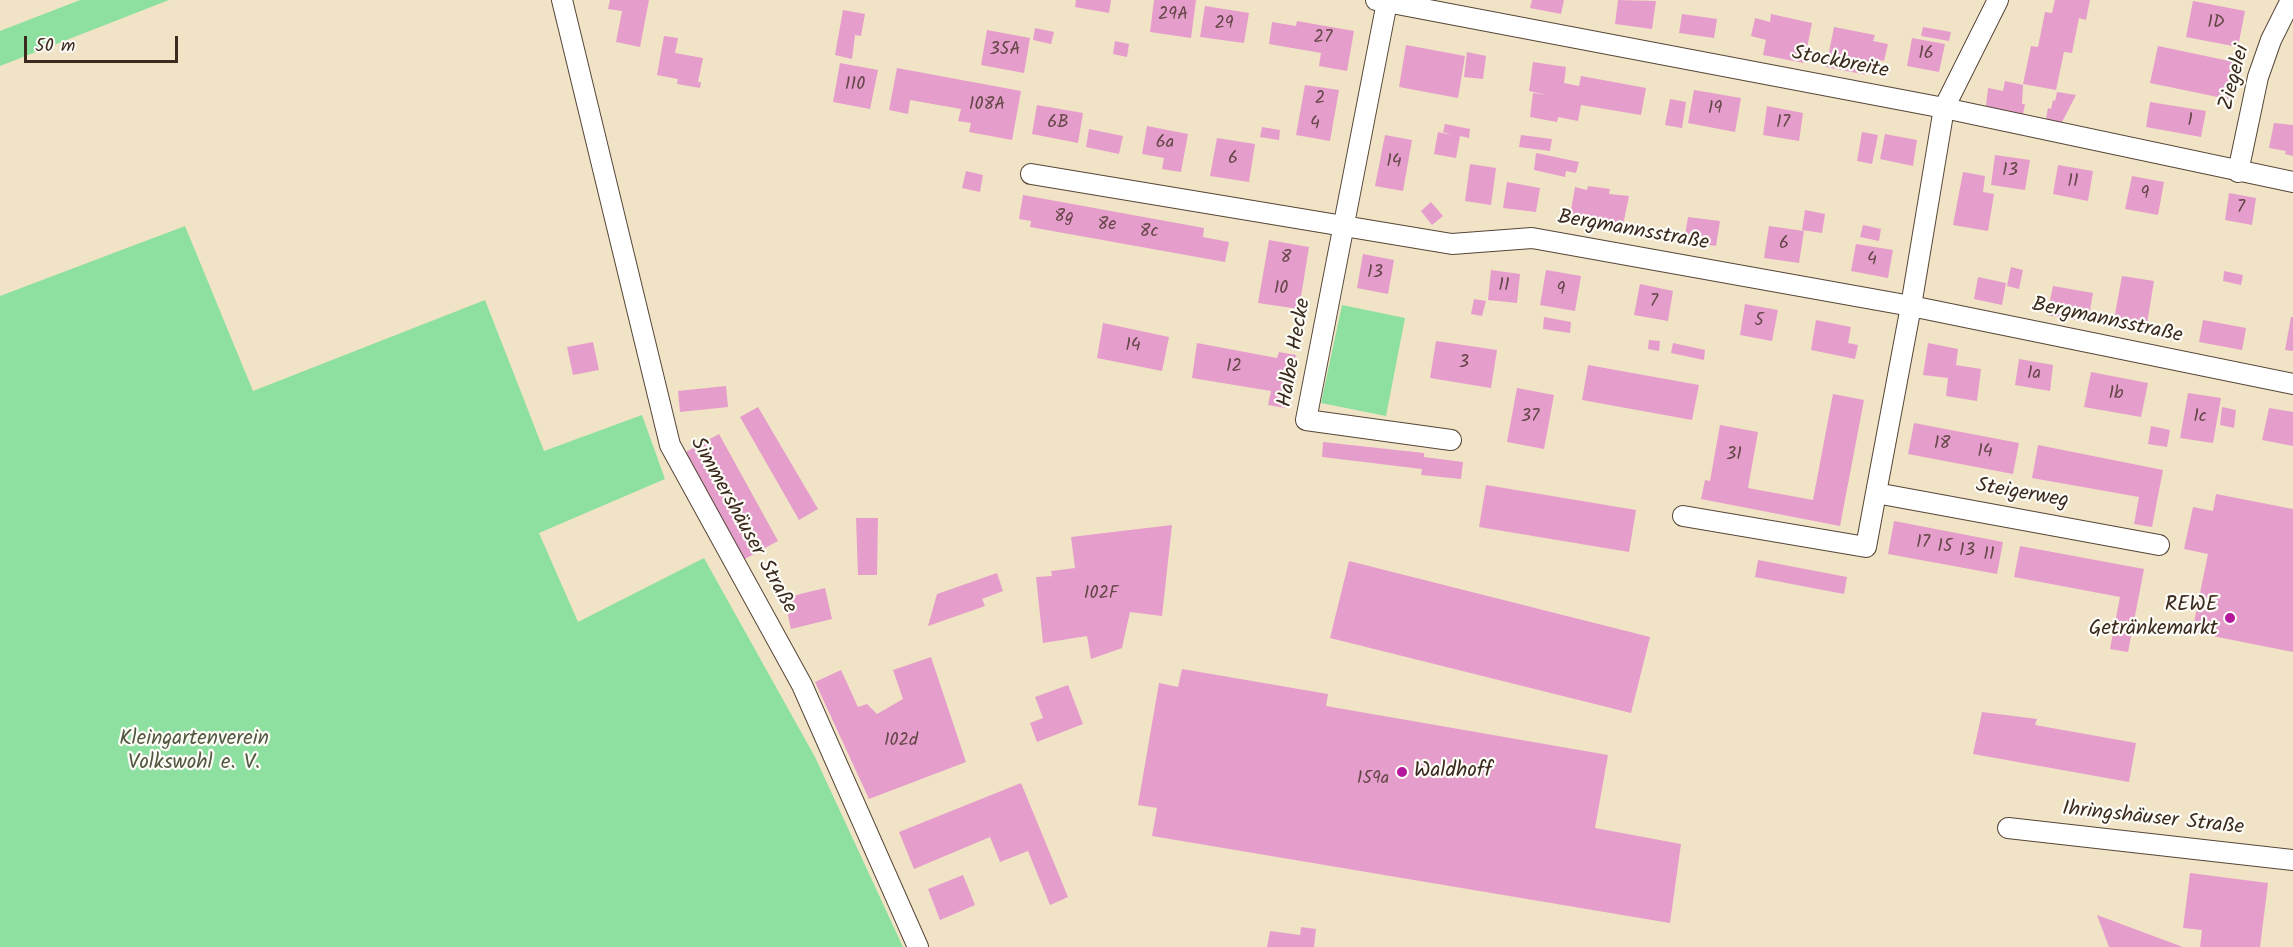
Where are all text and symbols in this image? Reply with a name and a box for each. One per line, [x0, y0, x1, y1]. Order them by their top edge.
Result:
house number: 29A [1158, 5, 1188, 27]
house number: 1D [2207, 13, 2225, 35]
house number: 29 [1214, 14, 1234, 36]
scale bar [27, 24, 182, 62]
house number: 27 [1314, 28, 1332, 50]
text: 50 m [35, 32, 75, 61]
house number: 35A [990, 40, 1020, 62]
street label: Stockbreite [1790, 42, 1890, 86]
street label: Ziegelei [2215, 43, 2257, 113]
house number: 16 [1918, 44, 1934, 66]
house number: 110 [845, 75, 865, 97]
house number: 2 [1315, 89, 1325, 111]
house number: 108A [969, 95, 1005, 117]
house number: 19 [1708, 99, 1722, 121]
house number: 1 [2187, 111, 2193, 133]
house number: 6B [1047, 113, 1069, 135]
house number: 17 [1776, 113, 1790, 135]
house number: 4 [1310, 114, 1320, 136]
house number: 6a [1156, 133, 1174, 155]
house number: 6 [1228, 149, 1238, 171]
house number: 14 [1386, 152, 1402, 174]
house number: 13 [2002, 161, 2018, 183]
house number: 11 [2067, 172, 2079, 194]
house number: 9 [2141, 184, 2149, 206]
house number: 7 [2237, 198, 2245, 220]
street label: Bergmannsstraße [1555, 206, 1711, 258]
house number: 8g [1054, 207, 1074, 229]
house number: 8e [1098, 215, 1116, 237]
house number: 8c [1140, 222, 1158, 244]
house number: 6 [1779, 234, 1789, 256]
house number: 8 [1281, 248, 1291, 270]
house number: 4 [1867, 250, 1877, 272]
house number: 13 [1367, 263, 1383, 285]
house number: 11 [1498, 276, 1510, 298]
house number: 10 [1274, 279, 1288, 301]
house number: 9 [1557, 280, 1565, 302]
house number: 7 [1650, 292, 1658, 314]
street label: Bergmannsstraße [2029, 294, 2185, 350]
street label: Halbe Hecke [1274, 297, 1318, 409]
house number: 5 [1754, 311, 1764, 333]
house number: 14 [1125, 336, 1141, 358]
house number: 3 [1459, 353, 1469, 375]
house number: 12 [1226, 357, 1242, 379]
house number: 1a [2027, 364, 2041, 386]
house number: 1b [2108, 384, 2124, 406]
house number: 37 [1521, 407, 1539, 429]
house number: 1c [2193, 407, 2207, 429]
street label: Simmershäuser Straße [683, 433, 801, 619]
house number: 18 [1934, 434, 1950, 456]
house number: 14 [1977, 442, 1993, 464]
house number: 31 [1726, 445, 1742, 467]
street label: Steigerweg [1974, 474, 2070, 516]
house number: 17 [1916, 533, 1930, 555]
house number: 15 [1937, 537, 1953, 559]
house number: 13 [1959, 541, 1975, 563]
house number: 11 [1983, 545, 1995, 567]
house number: 102F [1084, 584, 1118, 606]
place label: REWE Getränkemarkt [2089, 593, 2218, 643]
marker: REWE Getränkemarkt [2223, 611, 2237, 625]
park label: Kleingartenverein Volkswohl e. V. [119, 727, 269, 777]
house number: 102d [884, 731, 918, 753]
place label: Waldhoff [1414, 759, 1492, 785]
marker: Waldhoff [1395, 765, 1409, 779]
house number: 159a [1357, 769, 1389, 791]
street label: Ihringshäuser Straße [2061, 798, 2245, 842]

